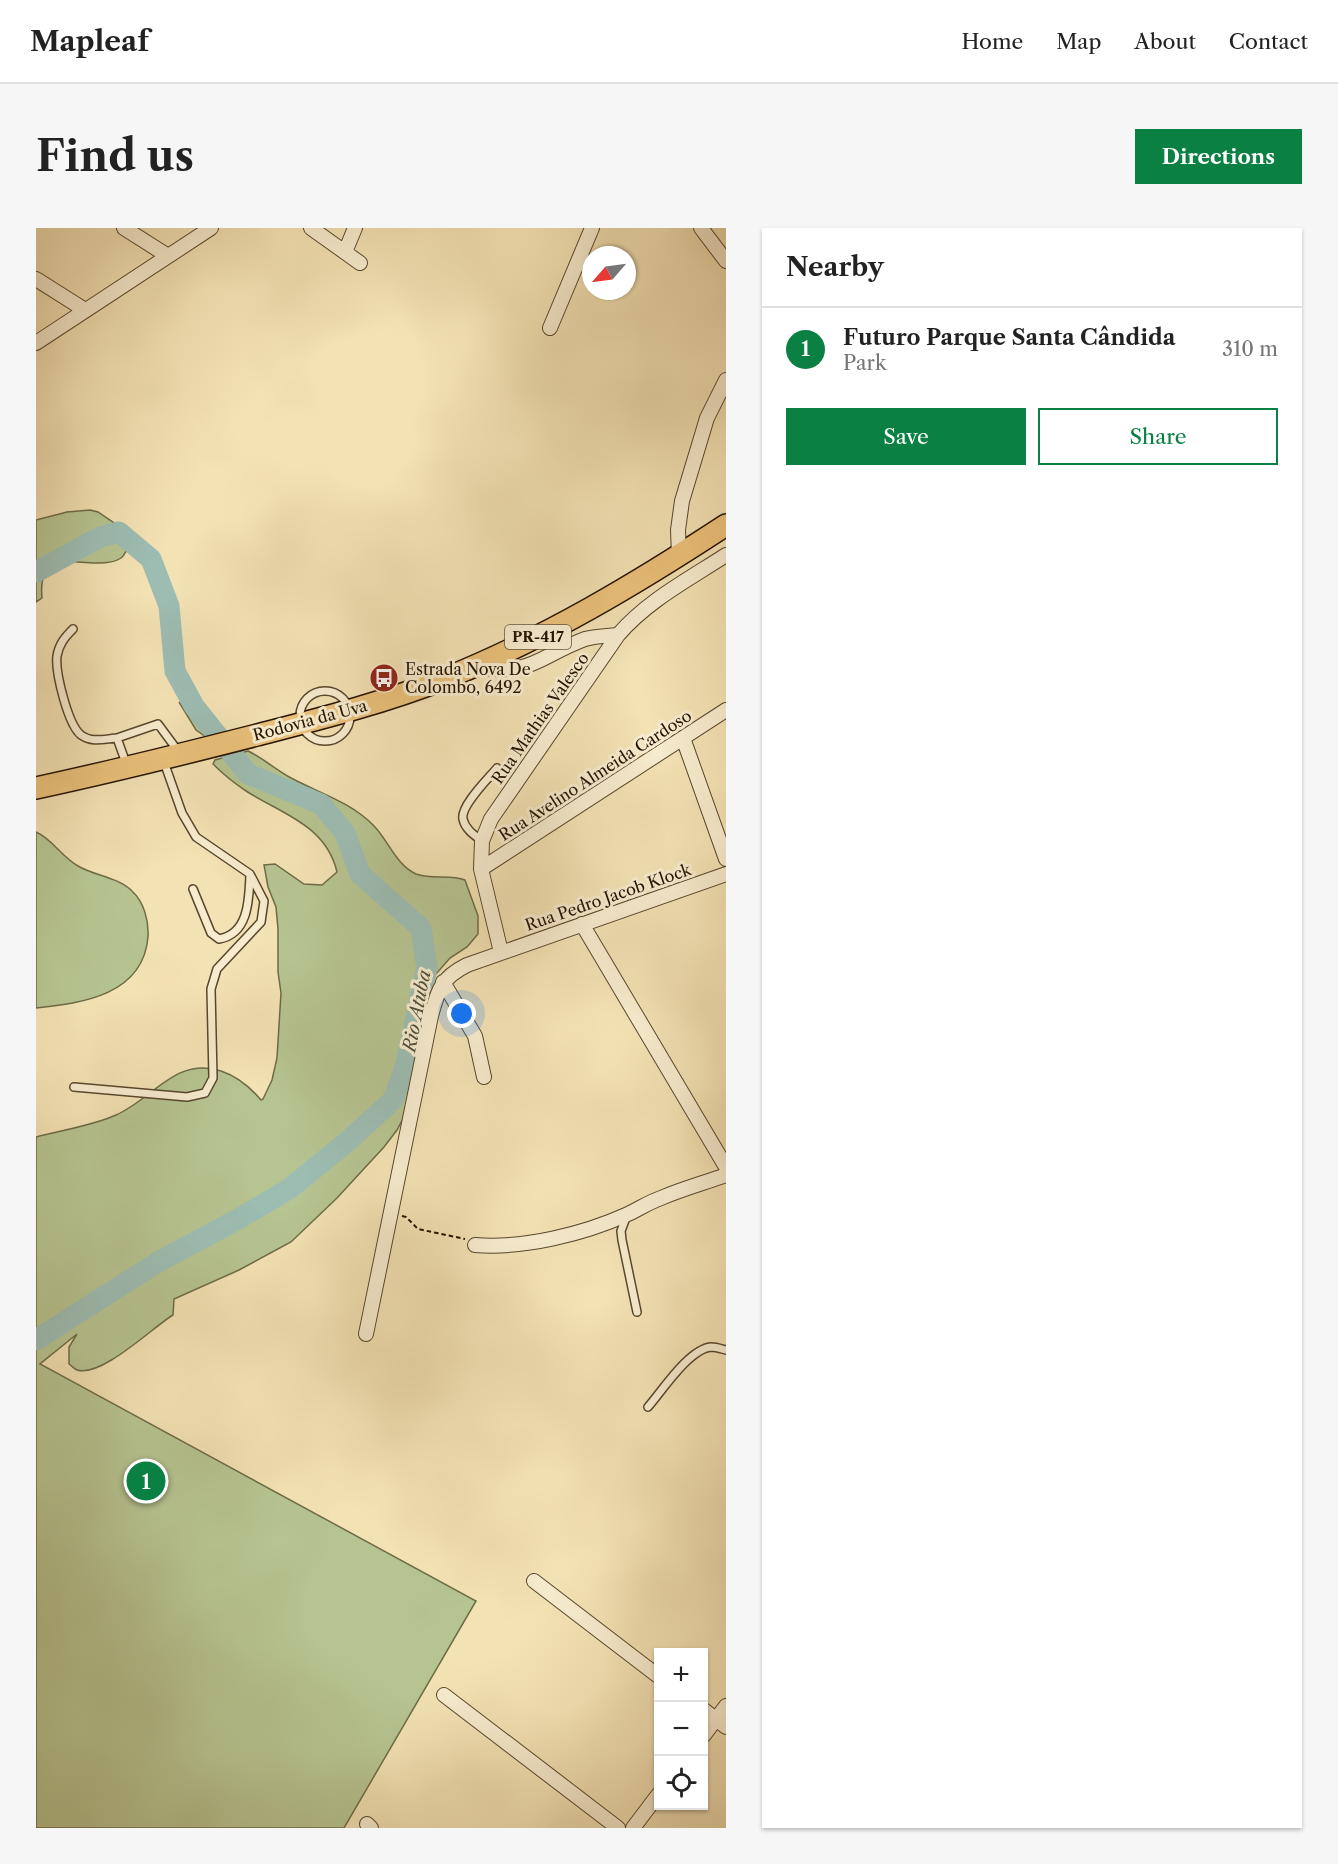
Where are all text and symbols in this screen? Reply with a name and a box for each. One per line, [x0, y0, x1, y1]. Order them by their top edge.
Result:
text: Mapleaf [30, 24, 149, 58]
text: Home [962, 29, 1023, 54]
text: Map [1056, 29, 1101, 54]
text: About [1134, 29, 1196, 54]
text: Contact [1229, 29, 1308, 54]
button: Directions [1135, 129, 1302, 184]
text: Find us [36, 130, 194, 182]
north arrow [582, 246, 636, 300]
text: Nearby [786, 251, 884, 283]
text: Futuro Parque Santa Cândida [843, 324, 1175, 351]
text: 1 [801, 337, 810, 361]
text: 310 m [1222, 337, 1278, 361]
text: Park [843, 351, 886, 375]
button: Save [786, 408, 1026, 465]
button: Share [1038, 408, 1278, 465]
road number: PR-417 [505, 625, 571, 649]
street label: Rua Mathias Valesco [487, 648, 593, 787]
place label: Estrada Nova De Colombo, 6492 [405, 659, 531, 697]
bus stop icon: Estrada Nova De Colombo, 6492 [368, 662, 400, 694]
street label: Rodovia da Uva [251, 695, 370, 745]
street label: Rua Avelino Almeida Cardoso [495, 705, 695, 845]
street label: Rua Pedro Jacob Klock [522, 859, 694, 935]
water label: Rio Atuba [398, 968, 436, 1056]
your location [447, 999, 476, 1028]
pin: 1 [126, 1458, 166, 1504]
map controls [654, 1648, 708, 1810]
button: + [654, 1648, 708, 1702]
button: − [654, 1702, 708, 1756]
button: locate [654, 1756, 708, 1810]

